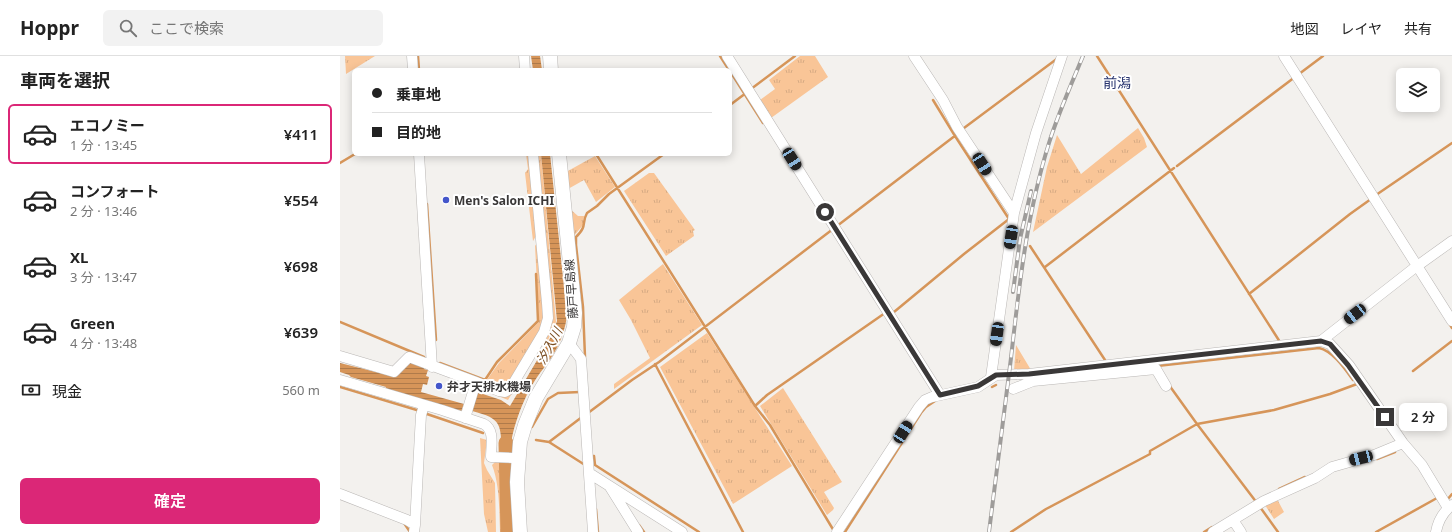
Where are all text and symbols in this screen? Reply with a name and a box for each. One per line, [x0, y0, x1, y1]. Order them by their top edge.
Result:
search box [103, 10, 383, 46]
text: Hoppr [20, 15, 79, 41]
icon: search [117, 17, 139, 39]
text: ここで検索 [149, 18, 224, 38]
text: 地図 [1290, 19, 1318, 38]
text: レイヤ [1340, 19, 1382, 38]
text: 共有 [1404, 19, 1432, 38]
text: 車両を選択 [20, 68, 110, 92]
map controls [1396, 68, 1440, 112]
button: layers [1396, 68, 1440, 112]
district label: 前潟 [1103, 73, 1131, 92]
text: 乗車地 [396, 84, 441, 104]
text: エコノミー [70, 115, 145, 135]
icon: car [22, 116, 58, 152]
text: 目的地 [396, 122, 441, 142]
text: ¥411 [284, 124, 318, 144]
text: 1 分 · 13:45 [70, 136, 137, 154]
car [781, 146, 803, 172]
car [970, 151, 994, 177]
text: コンフォート [70, 181, 160, 201]
icon: car [22, 182, 58, 218]
text: ¥554 [284, 190, 318, 210]
place label: Men's Salon ICHI [454, 192, 554, 209]
marker: Men's Salon ICHI [441, 195, 451, 205]
text: 2 分 · 13:46 [70, 202, 137, 220]
route start [816, 203, 834, 221]
car [1003, 224, 1019, 250]
text: XL [70, 247, 88, 267]
icon: car [22, 248, 58, 284]
text: ¥698 [284, 256, 318, 276]
street label: 藤戸早島線 [560, 258, 582, 320]
text: 3 分 · 13:47 [70, 268, 137, 286]
car [1342, 302, 1368, 326]
text: Green [70, 313, 115, 333]
icon: car [22, 314, 58, 350]
car [989, 321, 1005, 347]
text: ¥639 [284, 322, 318, 342]
water label: 汐入川 [532, 323, 567, 367]
text: 4 分 · 13:48 [70, 334, 137, 352]
place label: 弁才天排水機場 [447, 378, 531, 395]
icon: cash [20, 379, 42, 401]
text: 現金 [52, 381, 82, 401]
text: 560 m [282, 381, 320, 399]
marker: 弁才天排水機場 [434, 381, 444, 391]
callout: 2 分 [1399, 403, 1447, 431]
route end [1376, 408, 1394, 426]
text: 2 分 [1411, 408, 1435, 426]
car [891, 419, 915, 445]
car [1348, 449, 1374, 467]
button: 確定 [20, 478, 320, 524]

